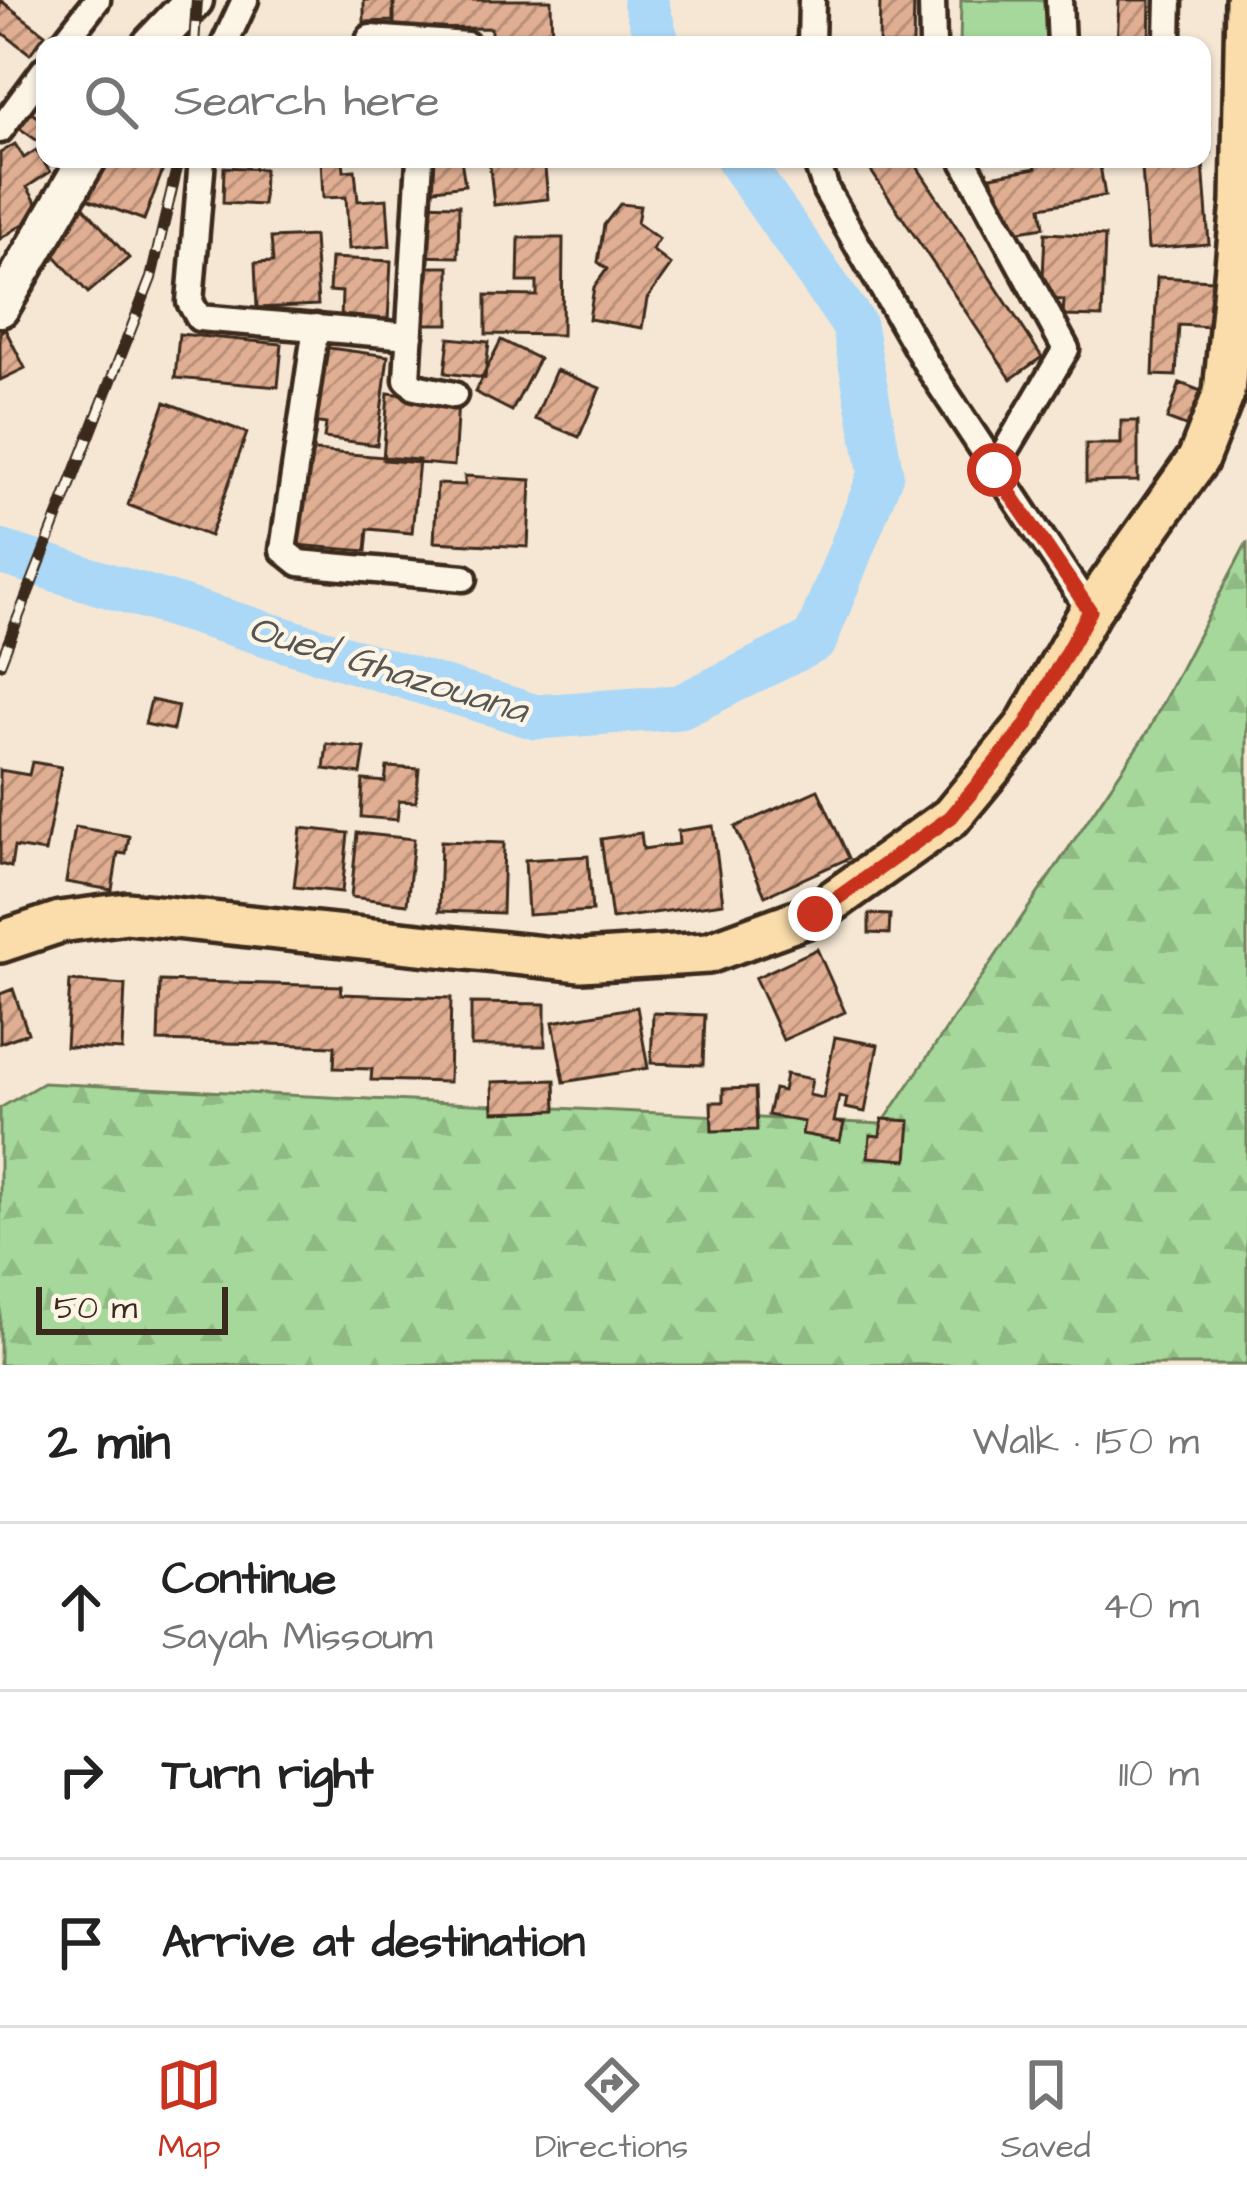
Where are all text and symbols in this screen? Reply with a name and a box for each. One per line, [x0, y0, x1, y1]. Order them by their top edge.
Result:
search box [36, 36, 1211, 168]
icon: search [78, 69, 144, 135]
text: Search here [174, 71, 440, 133]
route start [967, 443, 1021, 497]
water label: Oued Ghazouana [242, 602, 536, 739]
route end [788, 887, 842, 941]
scale bar [36, 1281, 228, 1334]
text: 50 m [54, 1285, 137, 1331]
text: 2 min [48, 1408, 171, 1479]
text: Walk · 150 m [973, 1416, 1199, 1470]
text: Continue [162, 1549, 336, 1611]
icon: ahead [48, 1574, 114, 1640]
text: 40 m [1102, 1580, 1199, 1634]
text: Sayah Missoum [162, 1611, 433, 1665]
icon: right [48, 1742, 114, 1808]
text: Turn right [162, 1744, 374, 1806]
text: 110 m [1118, 1748, 1199, 1802]
icon: arrive [48, 1910, 114, 1976]
text: Arrive at destination [162, 1912, 585, 1974]
tab: Map [156, 2052, 222, 2170]
tab: Directions [535, 2052, 688, 2170]
tab: Saved [1001, 2052, 1091, 2170]

